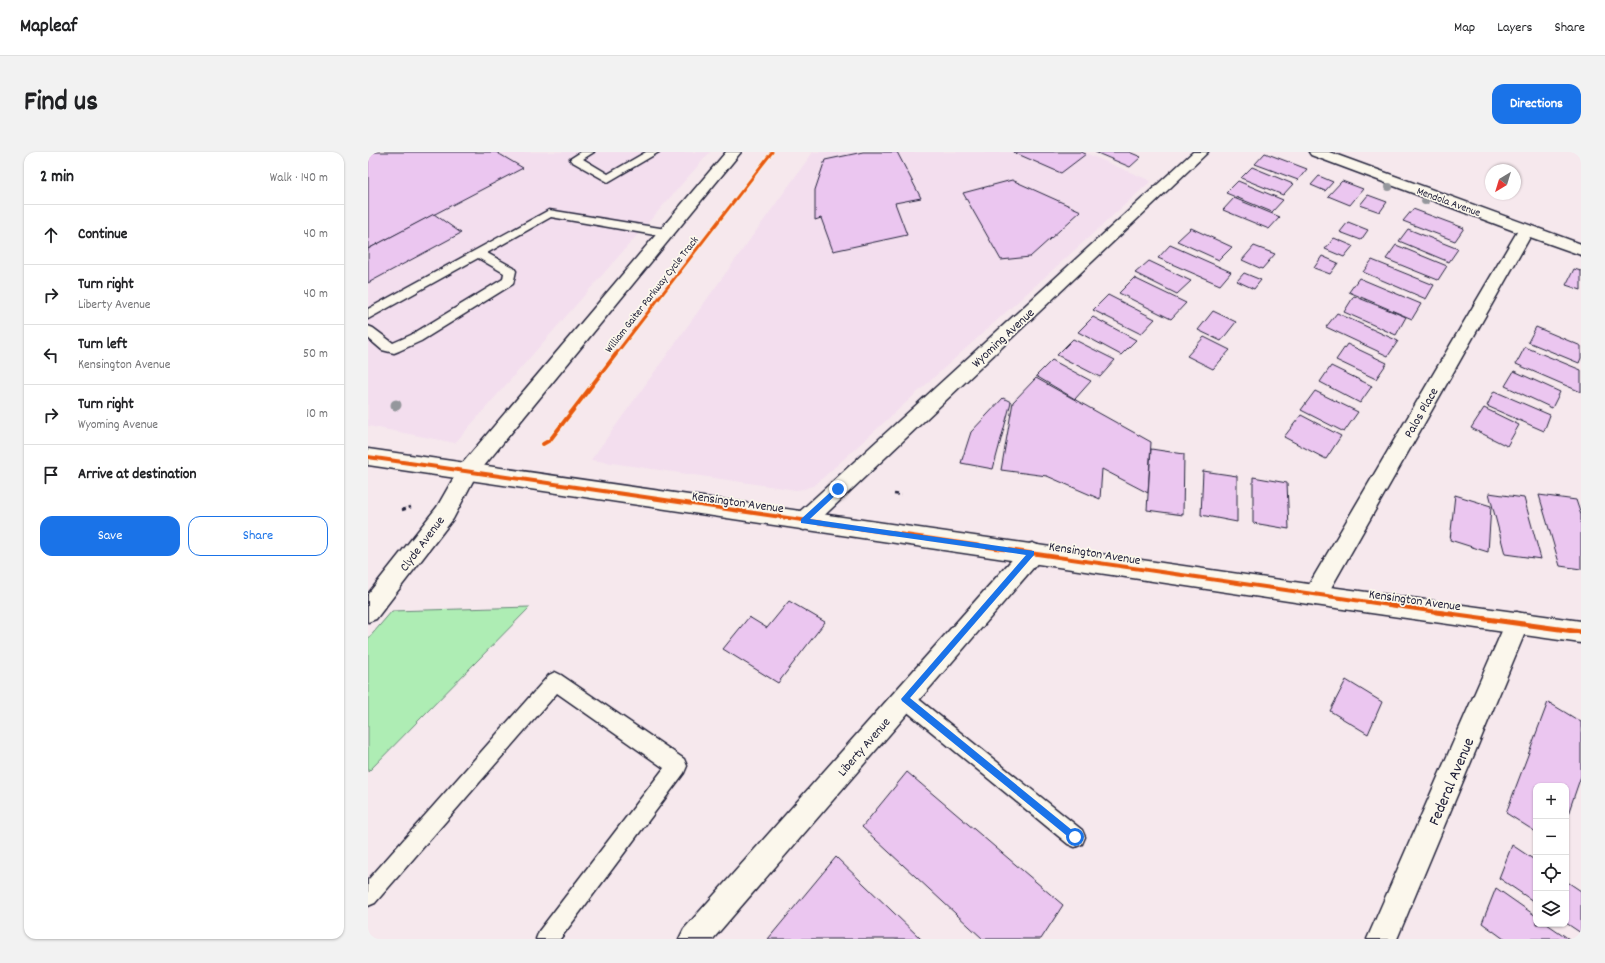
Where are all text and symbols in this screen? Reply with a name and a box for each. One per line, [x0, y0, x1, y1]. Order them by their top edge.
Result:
text: Mapleaf [20, 14, 77, 41]
text: Map [1454, 18, 1475, 38]
text: Layers [1497, 18, 1532, 38]
text: Share [1554, 18, 1585, 38]
text: Find us [24, 84, 98, 124]
button: Directions [1492, 84, 1581, 124]
north arrow [1485, 164, 1521, 200]
text: 2 min [40, 166, 74, 190]
text: Walk · 140 m [270, 169, 328, 188]
street label: Mendola Avenue [1414, 184, 1483, 222]
icon: ahead [40, 224, 62, 246]
text: Continue [78, 224, 127, 246]
text: 40 m [304, 225, 328, 244]
street label: William Gaiter Parkway Cycle Track [602, 233, 703, 357]
text: Turn right [78, 274, 134, 296]
icon: right [40, 284, 62, 306]
text: 40 m [304, 285, 328, 304]
text: Liberty Avenue [78, 296, 150, 315]
street label: Wyoming Avenue [968, 304, 1040, 373]
text: Turn left [78, 334, 127, 356]
icon: left [40, 344, 62, 366]
text: 50 m [303, 345, 328, 364]
text: Kensington Avenue [78, 356, 170, 375]
street label: Palos Place [1400, 384, 1444, 442]
text: Turn right [78, 394, 134, 416]
icon: right [40, 404, 62, 426]
text: 10 m [306, 405, 328, 424]
text: Wyoming Avenue [78, 416, 158, 435]
icon: arrive [40, 464, 62, 486]
text: Arrive at destination [78, 464, 196, 486]
route end [829, 480, 847, 498]
street label: Kensington Avenue [691, 488, 785, 519]
street label: Clyde Avenue [396, 513, 450, 576]
button: Save [40, 516, 180, 556]
button: Share [188, 516, 328, 556]
street label: Kensington Avenue [1047, 538, 1142, 571]
street label: Kensington Avenue [1368, 586, 1462, 617]
street label: Liberty Avenue [834, 714, 896, 781]
street label: Federal Avenue [1423, 734, 1481, 829]
map controls [1533, 783, 1569, 927]
button: + [1533, 783, 1569, 819]
button: − [1533, 819, 1569, 855]
route start [1066, 828, 1084, 846]
button: locate [1533, 855, 1569, 891]
button: layers [1533, 891, 1569, 927]

